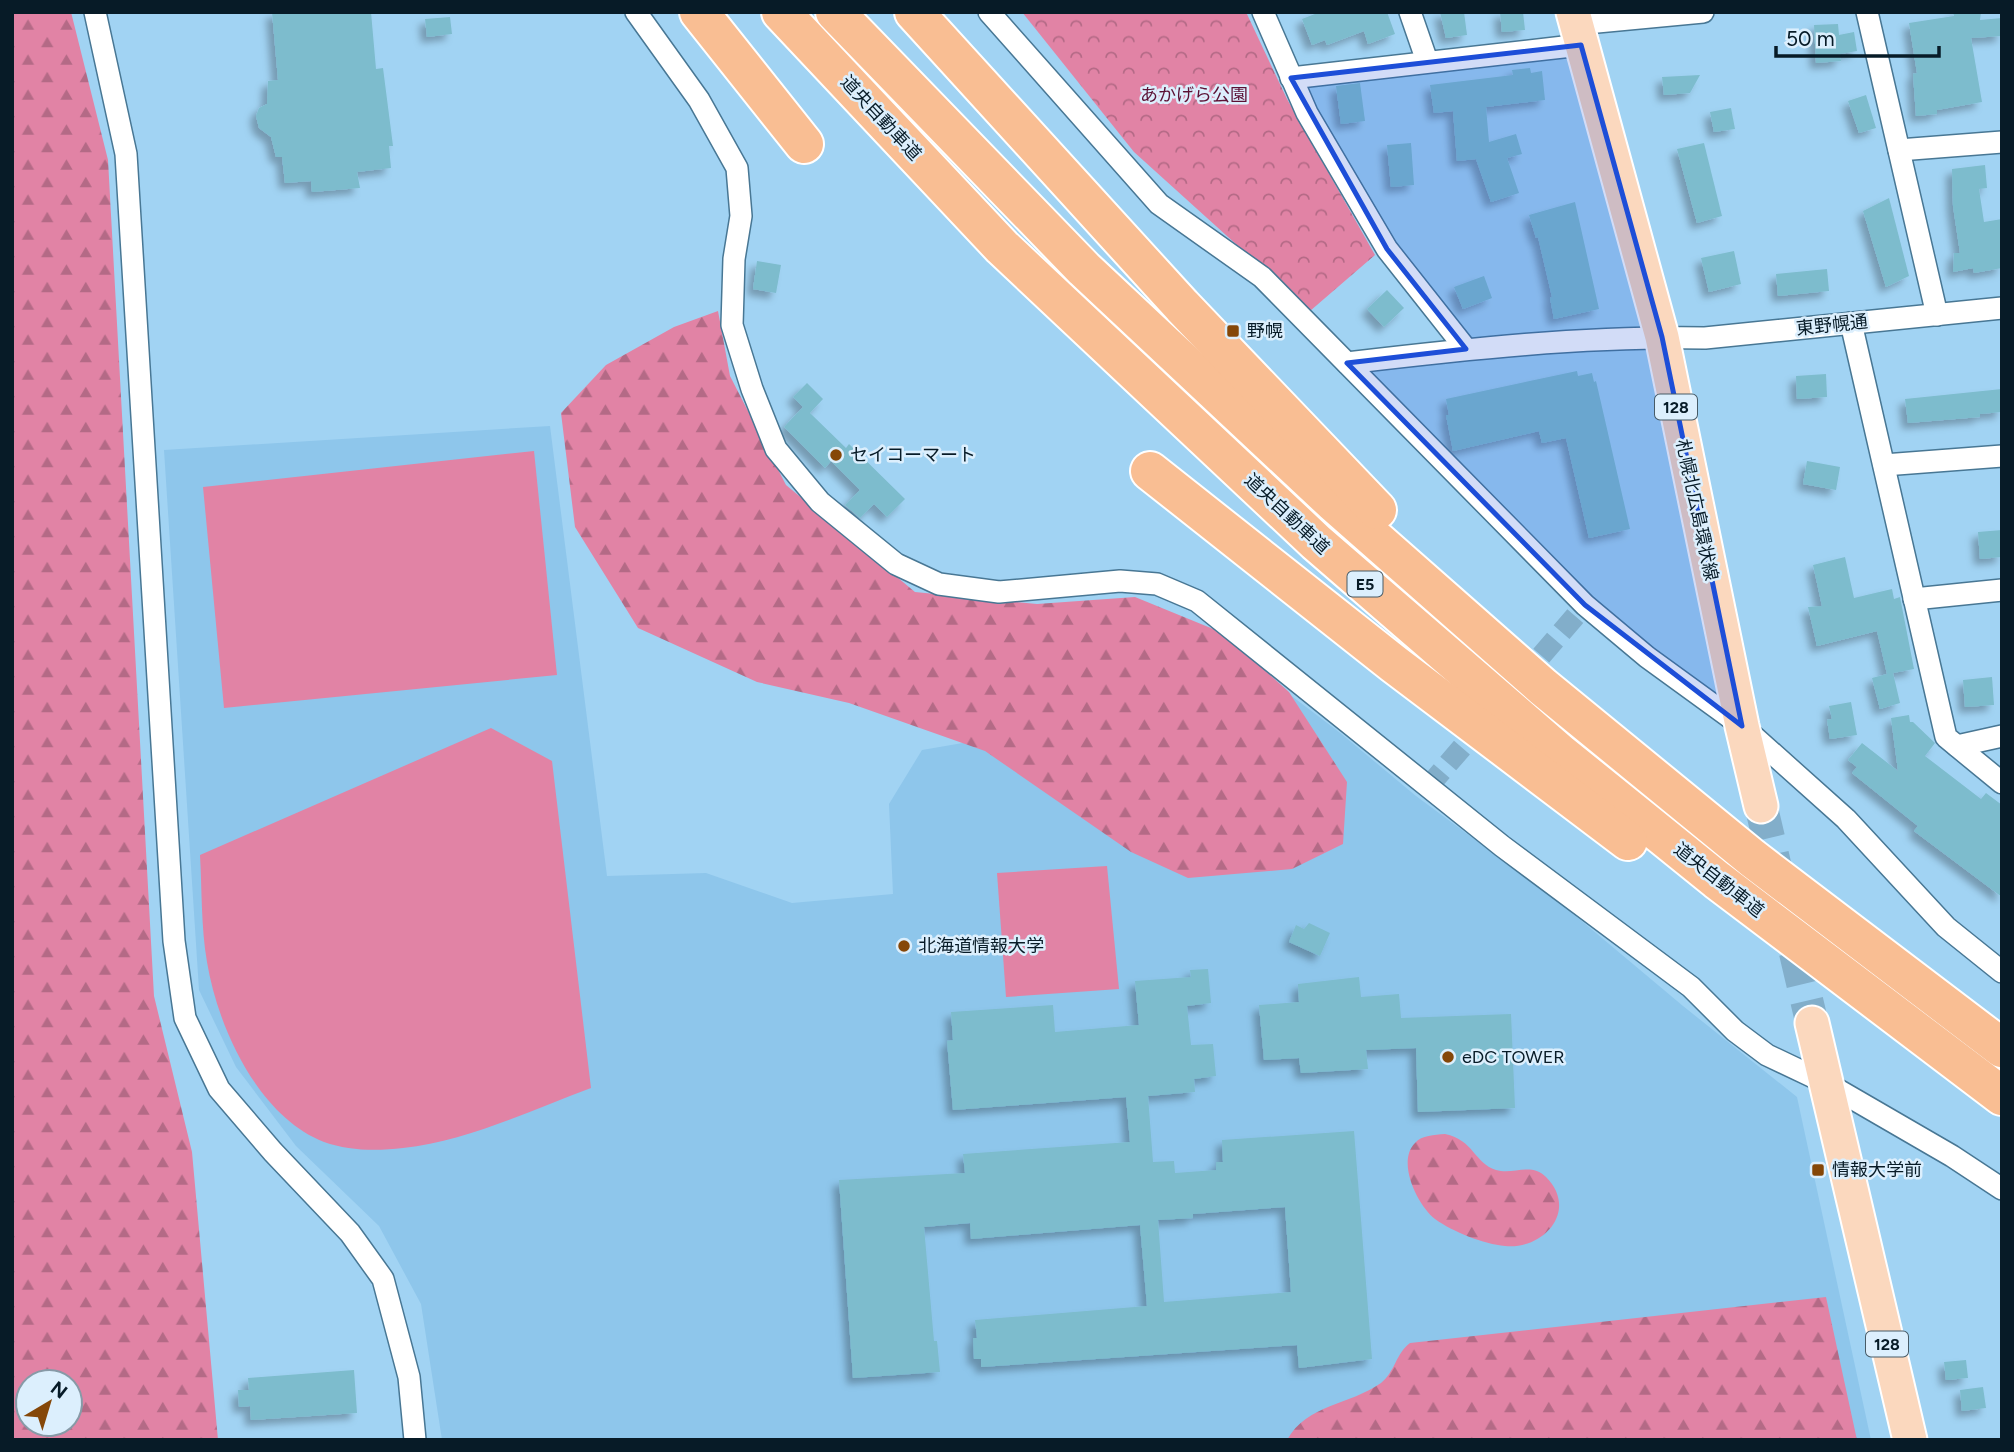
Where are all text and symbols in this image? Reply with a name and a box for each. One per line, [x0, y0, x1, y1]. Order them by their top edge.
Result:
scale bar [1776, 14, 1939, 58]
text: 50 m [1786, 26, 1835, 51]
street label: 道央自動車道 [836, 71, 926, 165]
park label: あかげら公園 [1140, 84, 1248, 106]
street label: 東野幌通 [1795, 310, 1869, 340]
place label: 野幌 [1247, 320, 1283, 342]
marker: 野幌 [1225, 323, 1241, 339]
road number: 128 [1655, 394, 1697, 420]
street label: 札幌北広島環状線 [1671, 437, 1723, 583]
place label: セイコーマート [850, 444, 976, 466]
marker: セイコーマート [828, 447, 844, 463]
street label: 道央自動車道 [1240, 469, 1334, 559]
road number: E5 [1348, 572, 1382, 596]
street label: 道央自動車道 [1670, 838, 1768, 922]
place label: 北海道情報大学 [918, 935, 1044, 957]
marker: 北海道情報大学 [896, 938, 912, 954]
place label: eDC TOWER [1462, 1046, 1565, 1068]
marker: eDC TOWER [1440, 1049, 1456, 1065]
place label: 情報大学前 [1832, 1159, 1922, 1181]
marker: 情報大学前 [1810, 1162, 1826, 1178]
road number: 128 [1866, 1332, 1908, 1356]
north arrow [14, 1368, 84, 1438]
text: N [46, 1376, 72, 1404]

